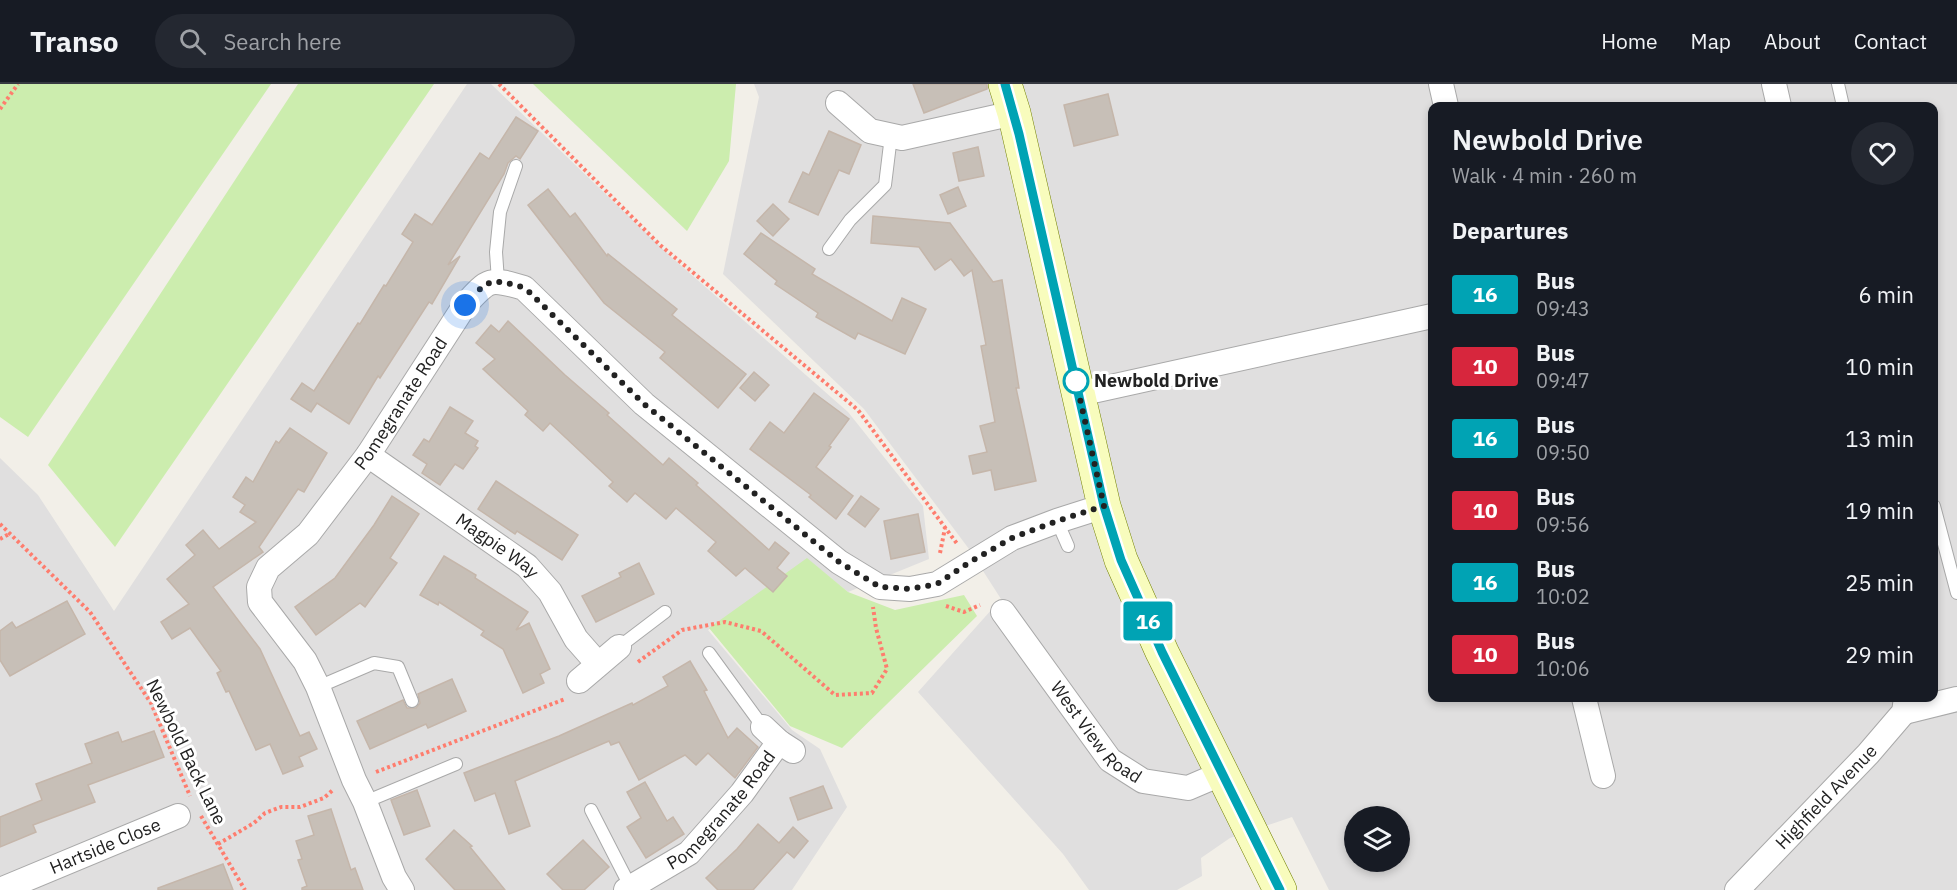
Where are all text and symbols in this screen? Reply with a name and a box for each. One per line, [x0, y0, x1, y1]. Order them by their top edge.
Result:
search box [155, 14, 575, 68]
text: Transo [30, 23, 119, 60]
icon: search [176, 25, 209, 58]
text: Search here [224, 27, 342, 56]
text: Home [1601, 27, 1658, 55]
text: Map [1691, 27, 1731, 55]
text: About [1764, 27, 1821, 55]
text: Contact [1854, 27, 1927, 55]
text: Newbold Drive [1452, 121, 1643, 158]
button: heart [1851, 122, 1914, 185]
text: Walk · 4 min · 260 m [1452, 162, 1637, 189]
text: Departures [1452, 216, 1568, 245]
text: Bus [1536, 266, 1575, 295]
text: 16 [1472, 280, 1498, 308]
text: 6 min [1858, 280, 1914, 309]
your location [450, 290, 480, 320]
text: 09:43 [1536, 295, 1590, 322]
street label: Pomegranate Road [349, 333, 452, 474]
text: Bus [1536, 338, 1575, 367]
text: 10 [1472, 352, 1498, 380]
text: 10 min [1845, 352, 1914, 381]
text: 09:47 [1536, 367, 1590, 394]
marker: Newbold Drive [1063, 368, 1089, 394]
place label: Newbold Drive [1094, 369, 1219, 392]
text: Bus [1536, 410, 1575, 439]
text: 16 [1472, 424, 1498, 452]
text: 13 min [1845, 424, 1914, 453]
text: 09:50 [1536, 439, 1590, 466]
text: Bus [1536, 482, 1575, 511]
text: 10 [1472, 496, 1498, 524]
text: 19 min [1845, 496, 1914, 525]
street label: Magpie Way [451, 508, 544, 583]
text: 09:56 [1536, 511, 1590, 538]
text: Bus [1536, 554, 1575, 583]
text: 16 [1472, 568, 1498, 596]
text: 25 min [1845, 568, 1914, 597]
text: 10:02 [1536, 583, 1590, 610]
line badge: 16 [1121, 602, 1175, 640]
text: 16 [1135, 607, 1161, 635]
text: Bus [1536, 626, 1575, 655]
text: 10 [1472, 640, 1498, 668]
text: 29 min [1845, 640, 1914, 669]
text: 10:06 [1536, 655, 1590, 682]
street label: Newbold Back Lane [141, 675, 232, 829]
street label: West View Road [1046, 676, 1146, 788]
street label: Highfield Avenue [1770, 740, 1882, 854]
street label: Pomegranate Road [662, 746, 780, 875]
map controls [1344, 806, 1410, 872]
button: layers [1344, 806, 1410, 872]
street label: Hartside Close [46, 812, 164, 879]

